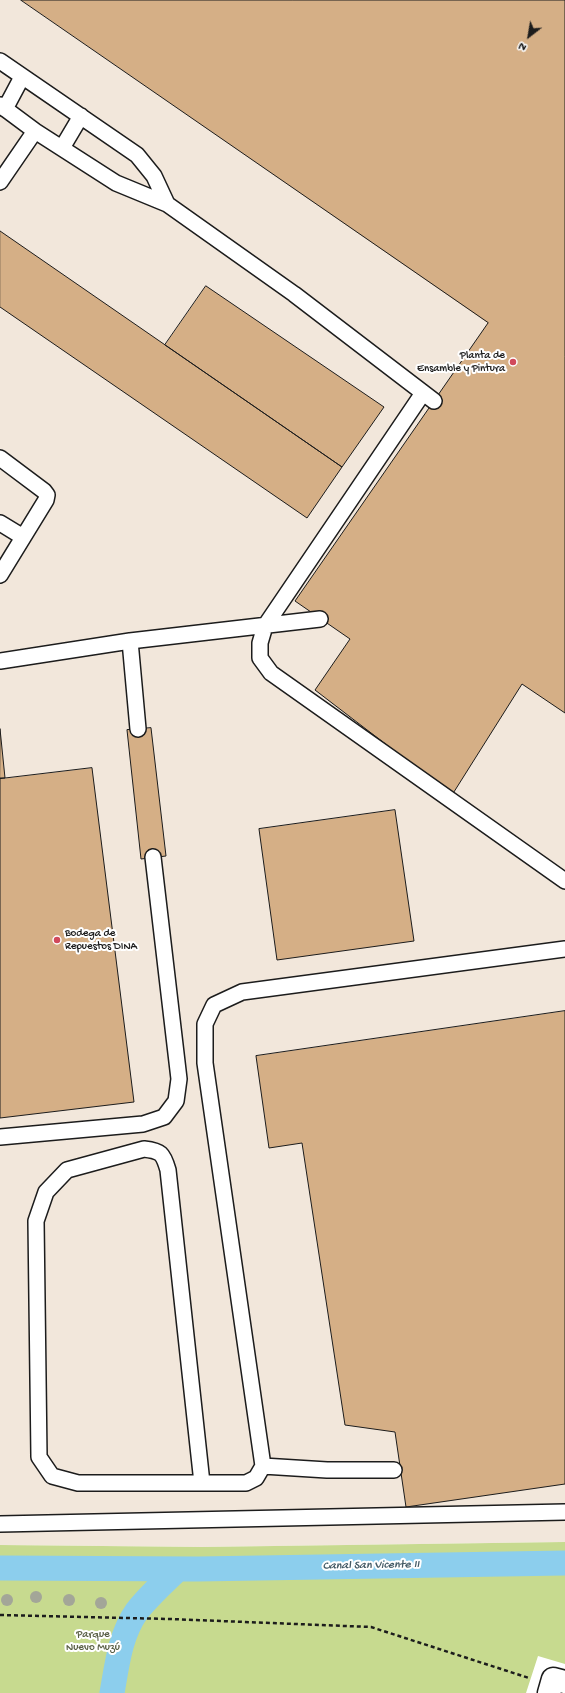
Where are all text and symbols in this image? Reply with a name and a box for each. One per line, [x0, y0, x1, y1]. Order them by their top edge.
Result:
north arrow [509, 16, 549, 56]
text: N [517, 39, 529, 53]
place label: Planta de Ensamble y Pintura [417, 349, 505, 375]
marker: Planta de Ensamble y Pintura [508, 357, 518, 367]
place label: Bodega de Repuestos DINA [65, 927, 137, 953]
marker: Bodega de Repuestos DINA [52, 935, 62, 945]
water label: Canal San Vicente II [323, 1558, 419, 1574]
park label: Parque Nuevo Muzú [66, 1628, 120, 1654]

